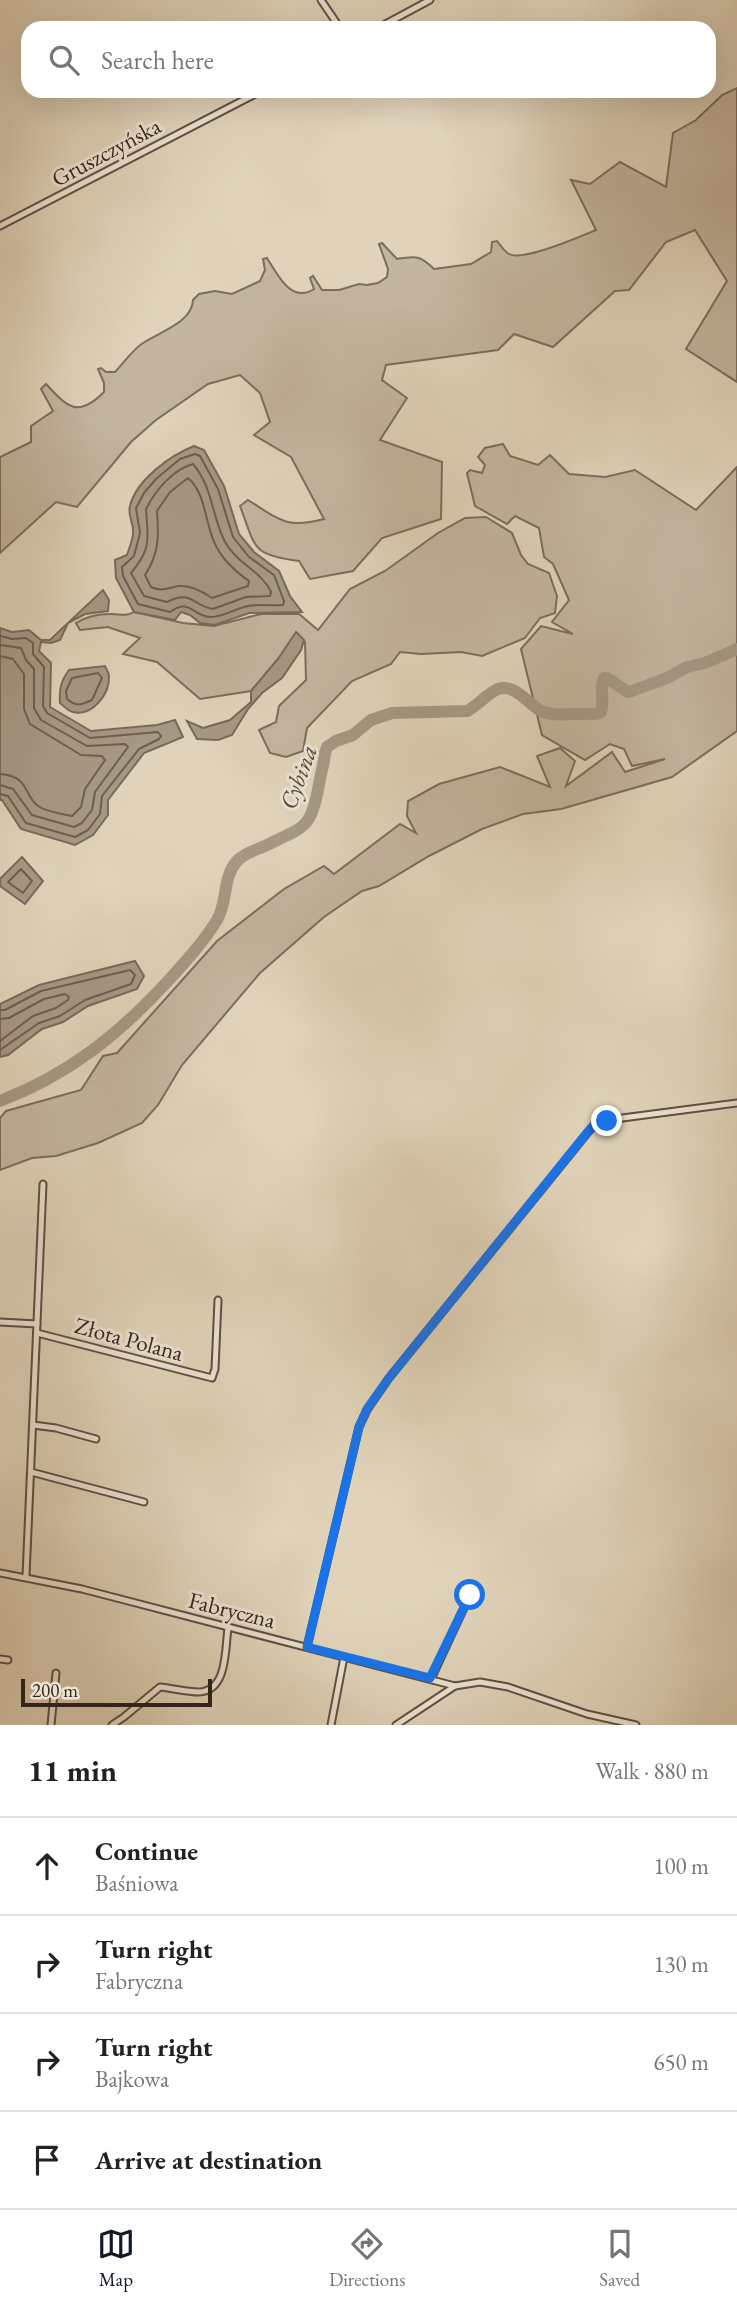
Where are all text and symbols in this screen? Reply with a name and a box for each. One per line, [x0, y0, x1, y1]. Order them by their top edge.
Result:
search box [21, 21, 716, 98]
icon: search [45, 41, 83, 79]
text: Search here [101, 43, 214, 77]
street label: Gruszczyńska [46, 110, 167, 193]
water label: Cybina [272, 741, 324, 813]
route end [591, 1105, 622, 1136]
street label: Złota Polana [71, 1310, 187, 1368]
route start [454, 1579, 485, 1610]
street label: Fabryczna [186, 1585, 279, 1635]
scale bar [21, 1676, 212, 1708]
text: 200 m [32, 1678, 78, 1703]
text: 11 min [28, 1751, 117, 1790]
text: Walk · 880 m [595, 1756, 709, 1786]
text: Continue [95, 1834, 198, 1868]
icon: ahead [28, 1847, 66, 1885]
text: 100 m [653, 1851, 709, 1881]
text: Baśniowa [95, 1868, 179, 1898]
text: Turn right [95, 1932, 213, 1966]
icon: right [28, 1945, 66, 1983]
text: 130 m [653, 1949, 709, 1979]
text: Fabryczna [95, 1966, 183, 1996]
text: Turn right [95, 2030, 213, 2064]
icon: right [28, 2043, 66, 2081]
text: 650 m [653, 2047, 709, 2077]
text: Bajkowa [95, 2064, 169, 2094]
icon: arrive [28, 2141, 66, 2179]
text: Arrive at destination [95, 2143, 322, 2177]
tab: Map [97, 2225, 135, 2292]
tab: Directions [329, 2225, 405, 2292]
tab: Saved [599, 2225, 640, 2292]

